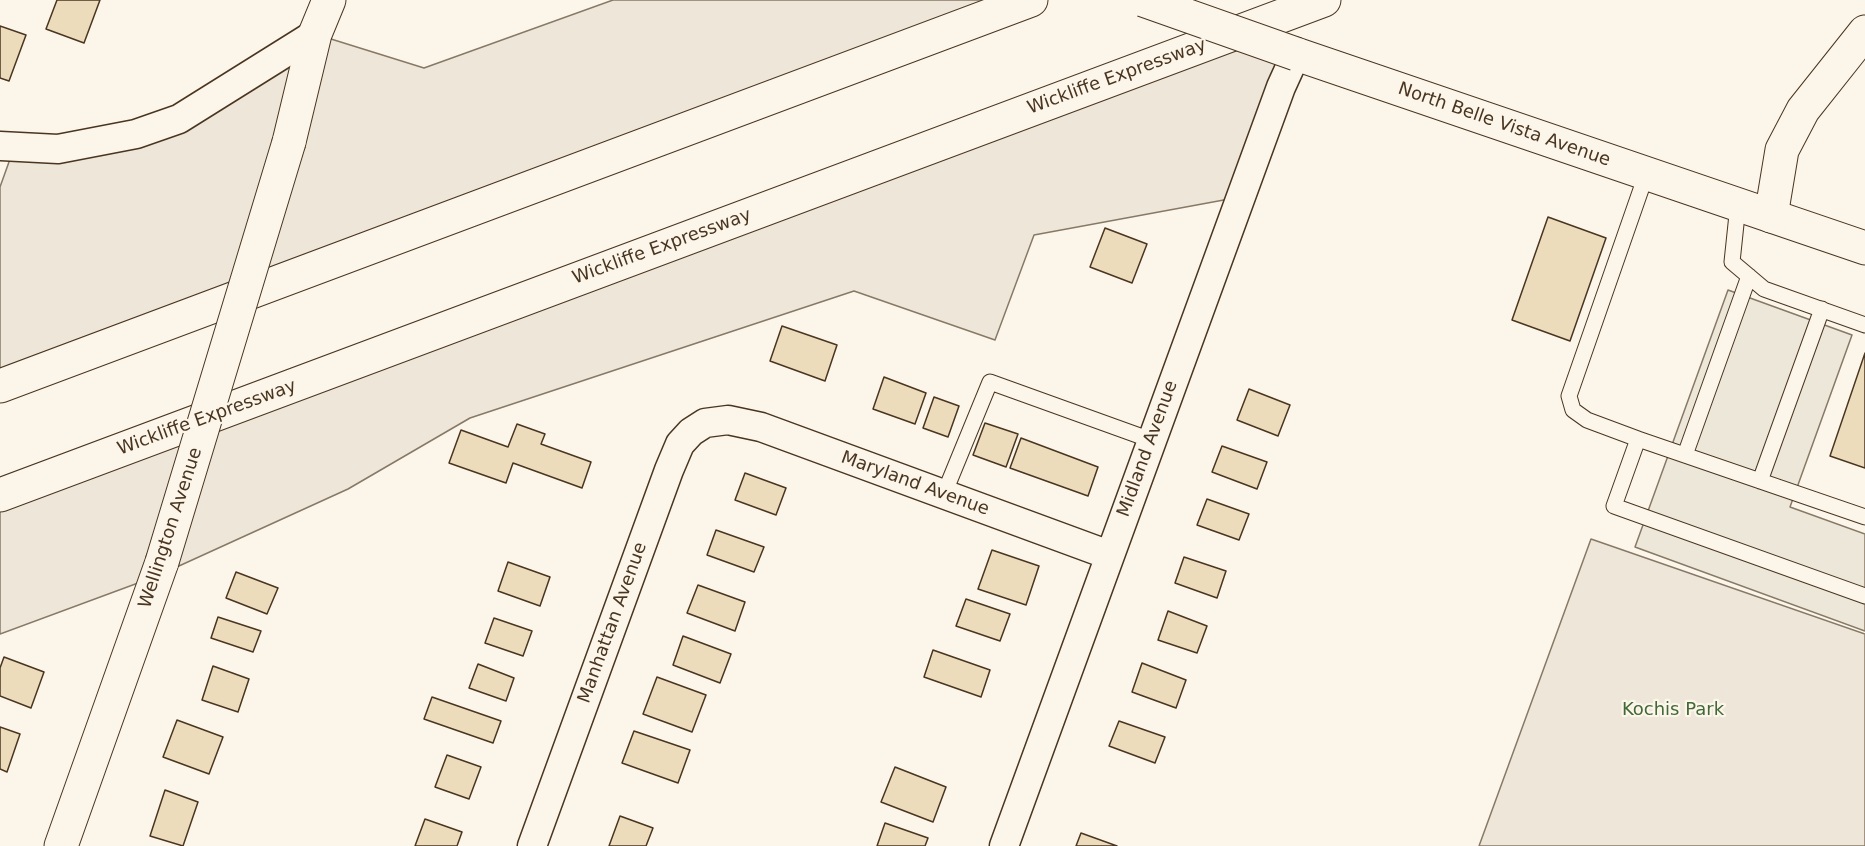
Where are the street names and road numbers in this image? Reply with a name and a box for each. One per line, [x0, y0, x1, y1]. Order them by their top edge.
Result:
street label: Wickliffe Expressway [1025, 35, 1209, 119]
street label: North Belle Vista Avenue [1395, 78, 1613, 172]
street label: Wickliffe Expressway [570, 205, 754, 289]
street label: Wickliffe Expressway [115, 376, 299, 460]
street label: Midland Avenue [1113, 378, 1183, 520]
street label: Wellington Avenue [135, 445, 207, 611]
street label: Maryland Avenue [838, 447, 992, 521]
street label: Manhattan Avenue [574, 540, 652, 706]

